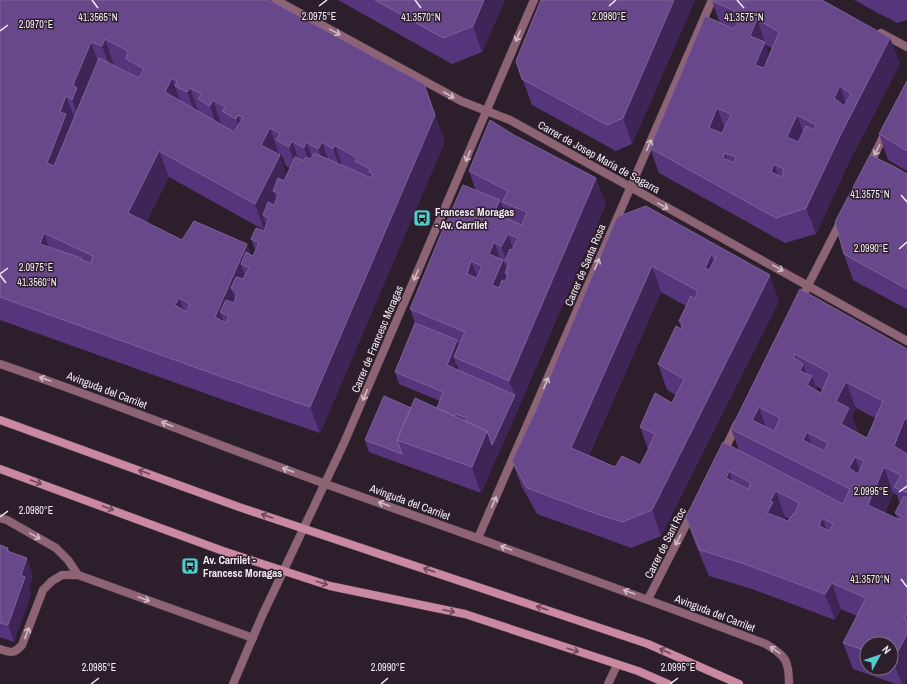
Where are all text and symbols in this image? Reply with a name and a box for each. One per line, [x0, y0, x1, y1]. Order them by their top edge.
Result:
text: 2.0975°E [302, 10, 336, 23]
text: 2.0980°E [592, 10, 626, 23]
text: 41.3565°N [78, 11, 118, 24]
text: 41.3570°N [401, 11, 441, 24]
text: 41.3575°N [724, 11, 764, 24]
text: 2.0970°E [19, 18, 53, 31]
one-way arrow [329, 29, 341, 36]
one-way arrow [514, 30, 522, 42]
one-way arrow [443, 91, 455, 99]
street label: Carrer de Josep Maria de Sagarra [536, 118, 662, 196]
one-way arrow [646, 139, 653, 151]
one-way arrow [873, 143, 880, 155]
one-way arrow [463, 149, 471, 161]
text: 41.3575°N [850, 188, 890, 201]
one-way arrow [657, 203, 669, 211]
place label: Francesc Moragas - Av. Carrilet [435, 205, 514, 232]
bus stop icon: Francesc Moragas - Av. Carrilet [412, 208, 432, 228]
street label: Carrer de Santa Rosa [561, 222, 609, 308]
text: 2.0990°E [854, 242, 888, 255]
one-way arrow [594, 258, 601, 270]
text: 2.0975°E [19, 261, 53, 274]
one-way arrow [771, 265, 783, 273]
one-way arrow [412, 269, 420, 281]
text: 41.3560°N [17, 276, 57, 289]
street label: Carrer de Francesc Moragas [348, 283, 406, 395]
street label: Avinguda del Carrilet [64, 368, 149, 412]
one-way arrow [38, 375, 51, 382]
one-way arrow [542, 377, 550, 389]
one-way arrow [361, 388, 368, 400]
one-way arrow [161, 420, 173, 428]
one-way arrow [283, 465, 295, 473]
one-way arrow [139, 468, 151, 476]
one-way arrow [29, 479, 41, 487]
street label: Avinguda del Carrilet [367, 481, 453, 523]
text: 2.0995°E [854, 485, 888, 498]
one-way arrow [491, 497, 498, 509]
one-way arrow [378, 500, 390, 508]
text: 2.0980°E [19, 504, 53, 517]
one-way arrow [101, 505, 113, 513]
street label: Carrer de Sant Roc [641, 505, 689, 581]
one-way arrow [260, 512, 273, 519]
one-way arrow [28, 532, 40, 540]
one-way arrow [674, 534, 681, 546]
one-way arrow [501, 544, 513, 552]
place label: Av. Carrilet - Francesc Moragas [203, 553, 282, 580]
bus stop icon: Av. Carrilet - Francesc Moragas [180, 556, 200, 576]
one-way arrow [422, 566, 435, 573]
text: 41.3570°N [850, 573, 890, 586]
one-way arrow [315, 580, 328, 587]
one-way arrow [623, 588, 635, 596]
street label: Avinguda del Carrilet [672, 591, 757, 635]
one-way arrow [138, 596, 151, 603]
one-way arrow [536, 604, 549, 611]
one-way arrow [442, 607, 455, 615]
one-way arrow [23, 627, 31, 639]
north arrow [859, 636, 899, 676]
text: N [879, 643, 894, 657]
one-way arrow [770, 646, 781, 654]
one-way arrow [566, 647, 579, 654]
one-way arrow [660, 647, 672, 654]
text: 2.0985°E [82, 661, 116, 674]
text: 2.0990°E [371, 661, 405, 674]
text: 2.0995°E [661, 661, 695, 674]

